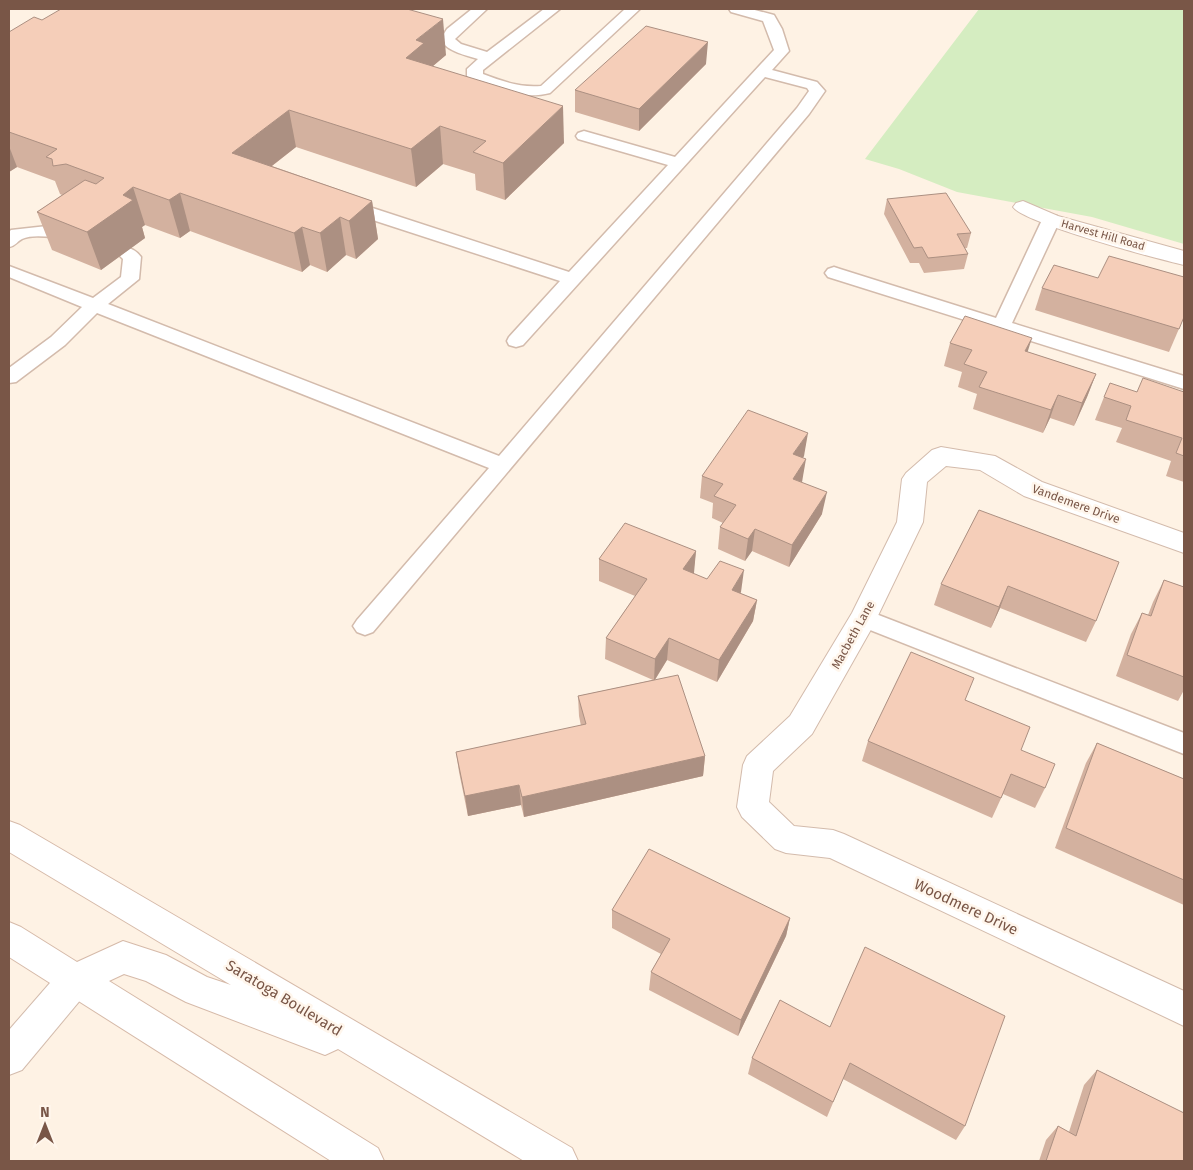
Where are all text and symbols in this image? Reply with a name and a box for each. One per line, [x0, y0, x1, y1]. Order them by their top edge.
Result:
street label: Harvest Hill Road [1060, 217, 1146, 253]
street label: Vandemere Drive [1030, 482, 1122, 526]
street label: Macbeth Lane [829, 598, 877, 672]
street label: Woodmere Drive [911, 875, 1021, 939]
street label: Saratoga Boulevard [223, 956, 345, 1040]
north arrow [20, 1100, 70, 1150]
text: N [40, 1104, 50, 1121]

